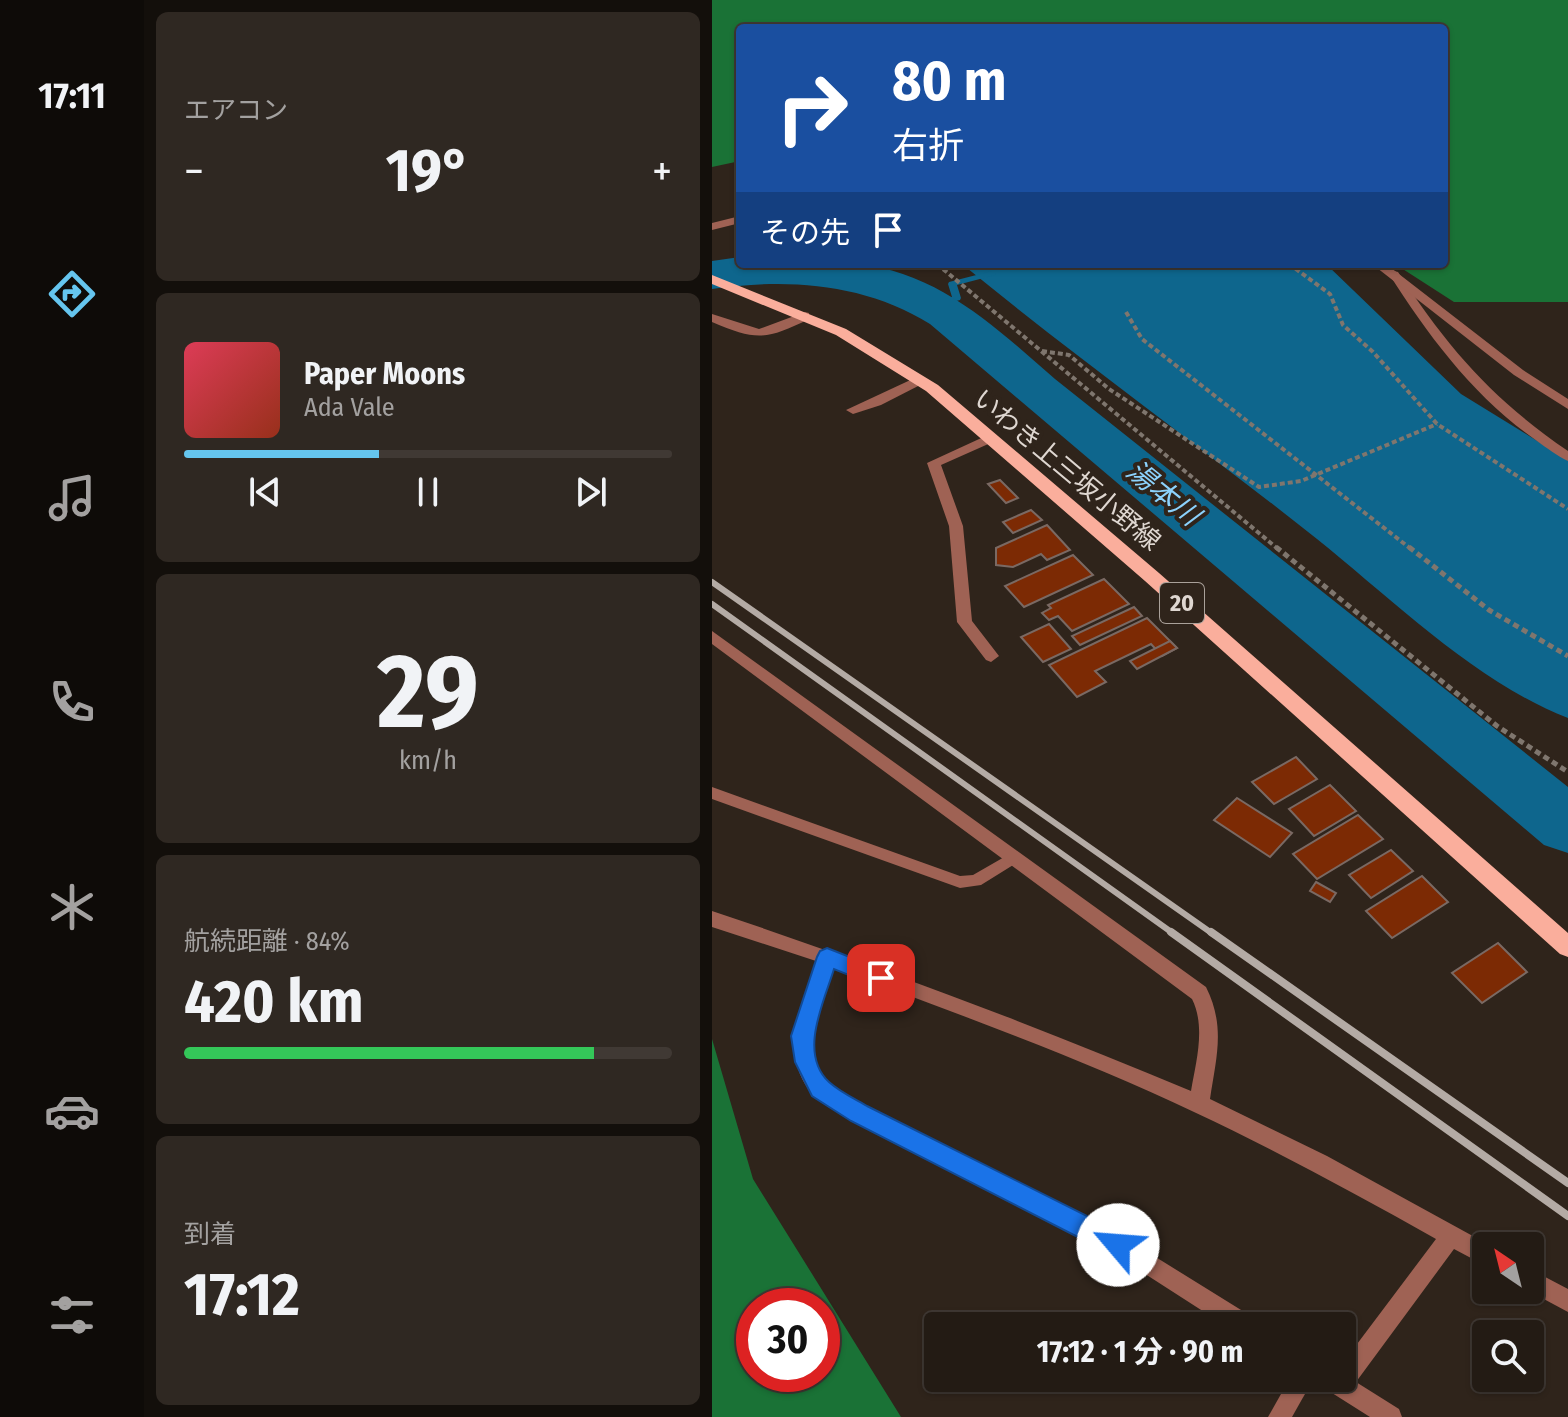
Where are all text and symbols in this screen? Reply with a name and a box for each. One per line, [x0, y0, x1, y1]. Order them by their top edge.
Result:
text: 80 m [892, 48, 1007, 115]
icon: right [760, 56, 864, 160]
text: 17:11 [38, 74, 106, 118]
text: エアコン [184, 95, 288, 126]
text: 右折 [892, 124, 964, 168]
text: 19° [386, 135, 470, 207]
text: − [184, 145, 204, 198]
text: + [652, 145, 672, 198]
icon: arrive [866, 208, 910, 252]
text: その先 [760, 215, 850, 251]
icon: directions [44, 266, 100, 322]
text: Paper Moons [304, 356, 465, 392]
street label: いわき上三坂小野線 [967, 383, 1167, 557]
text: Ada Vale [304, 392, 395, 423]
water label: 湯本川 [1120, 454, 1208, 534]
icon: music [44, 470, 100, 526]
icon: previous [243, 470, 287, 514]
icon: pause [406, 470, 450, 514]
icon: next [569, 470, 613, 514]
road number: 20 [1160, 583, 1204, 623]
text: 29 [377, 630, 479, 755]
icon: phone [44, 674, 100, 730]
text: km/h [399, 745, 457, 776]
icon: climate [44, 879, 100, 935]
text: 航続距離 · 84% [184, 926, 350, 957]
pin [847, 944, 915, 1012]
icon: arrive [859, 956, 903, 1000]
text: 420 km [184, 966, 364, 1038]
icon: car [44, 1083, 100, 1139]
position arrow [1076, 1203, 1160, 1287]
text: 到着 [184, 1219, 236, 1250]
north arrow [1472, 1232, 1544, 1304]
map controls [1472, 1232, 1544, 1392]
text: 17:12 [184, 1259, 300, 1331]
icon: filters [44, 1287, 100, 1343]
speed limit sign: 30 [736, 1288, 840, 1392]
button: search [1472, 1320, 1544, 1392]
text: 17:12 · 1 分 · 90 m [1037, 1334, 1243, 1370]

